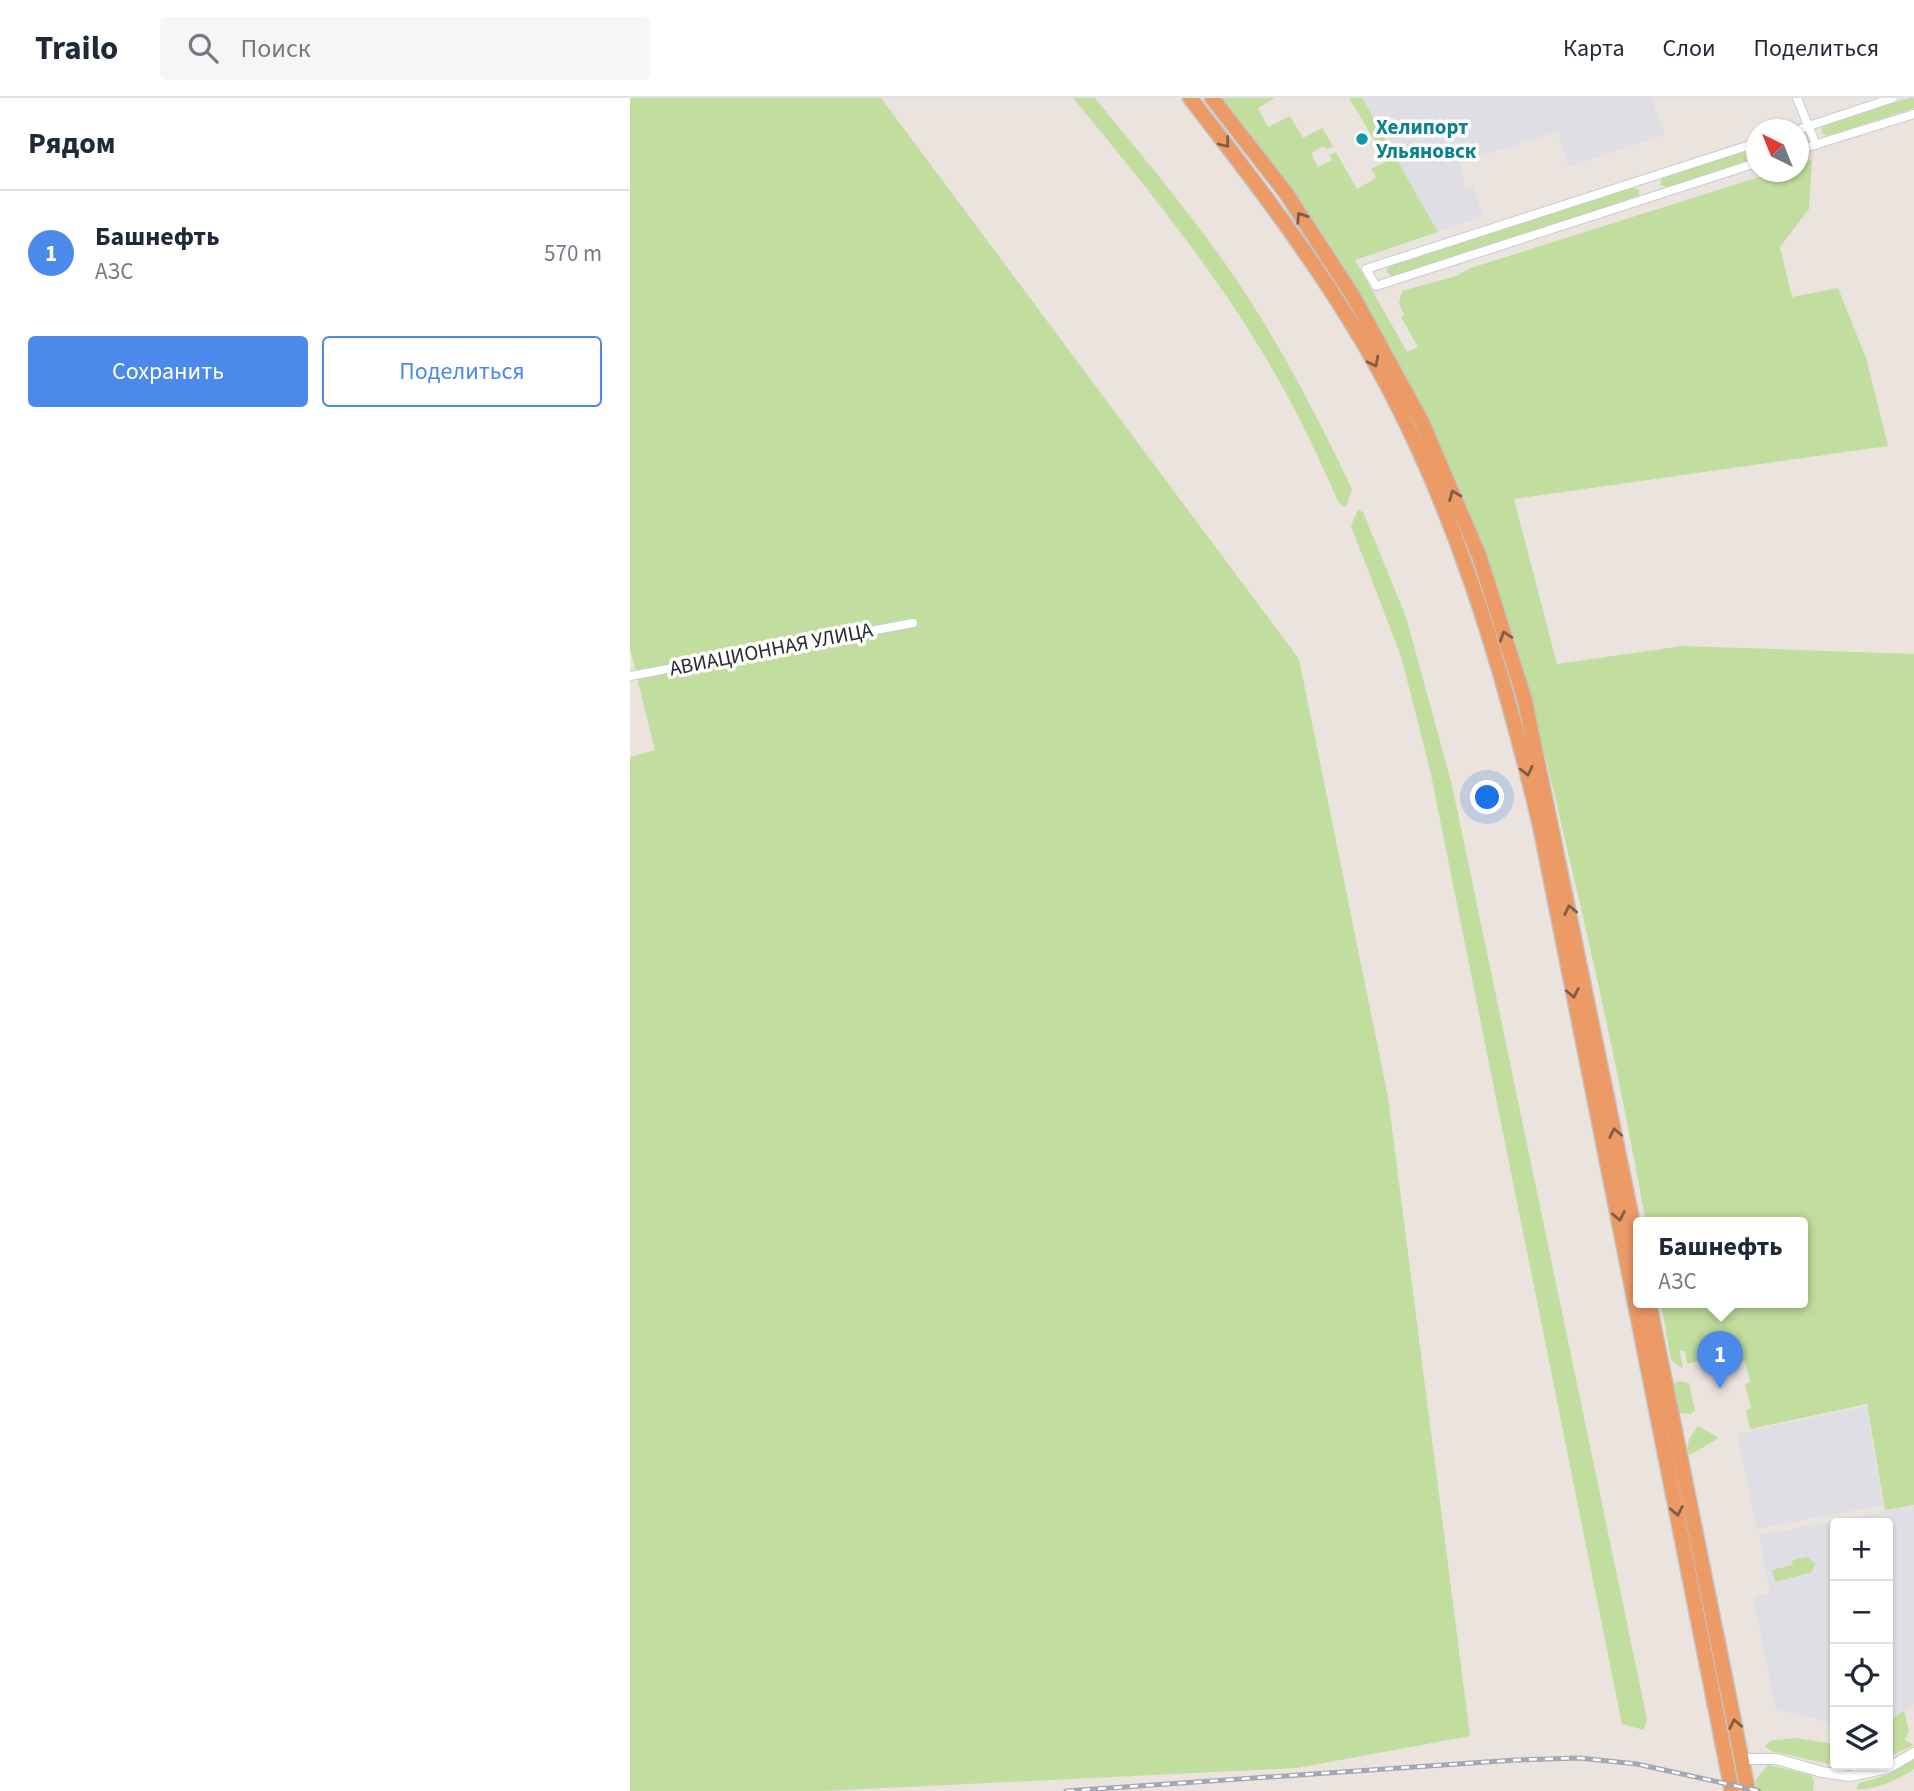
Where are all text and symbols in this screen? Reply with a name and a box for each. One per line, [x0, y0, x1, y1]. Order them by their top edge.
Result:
search box [160, 17, 650, 80]
text: Trailo [35, 25, 118, 72]
icon: search [184, 29, 222, 67]
text: Поиск [240, 30, 311, 67]
text: Карта [1563, 31, 1625, 66]
text: Слои [1663, 31, 1716, 66]
text: Поделиться [1754, 31, 1879, 66]
place label: Хелипорт Ульяновск [1376, 112, 1477, 166]
north arrow [1746, 119, 1809, 182]
text: Рядом [28, 122, 116, 165]
marker: Хелипорт Ульяновск [1354, 131, 1370, 147]
one-way arrow [1217, 135, 1230, 147]
one-way arrow [1297, 212, 1310, 225]
text: Башнефть [95, 218, 220, 255]
text: 1 [45, 237, 57, 270]
text: 570 m [544, 237, 602, 270]
text: АЗС [95, 255, 133, 288]
button: Сохранить [28, 336, 308, 407]
button: Поделиться [322, 336, 602, 407]
one-way arrow [1365, 354, 1379, 367]
one-way arrow [1449, 490, 1463, 502]
street label: АВИАЦИОННАЯ УЛИЦА [667, 614, 876, 683]
one-way arrow [1498, 630, 1513, 642]
one-way arrow [1519, 764, 1533, 776]
your location [1470, 780, 1504, 814]
one-way arrow [1564, 904, 1579, 916]
one-way arrow [1565, 987, 1580, 999]
one-way arrow [1608, 1127, 1623, 1139]
one-way arrow [1610, 1210, 1625, 1222]
popup [1633, 1217, 1808, 1308]
text: Башнефть [1658, 1228, 1783, 1265]
text: АЗС [1658, 1265, 1697, 1298]
pin: 1 [1697, 1331, 1743, 1389]
one-way arrow [1669, 1505, 1684, 1517]
map controls [1830, 1518, 1893, 1770]
button: + [1830, 1518, 1893, 1581]
button: − [1830, 1581, 1893, 1644]
button: locate [1830, 1644, 1893, 1707]
button: layers [1830, 1707, 1893, 1770]
one-way arrow [1729, 1718, 1744, 1730]

